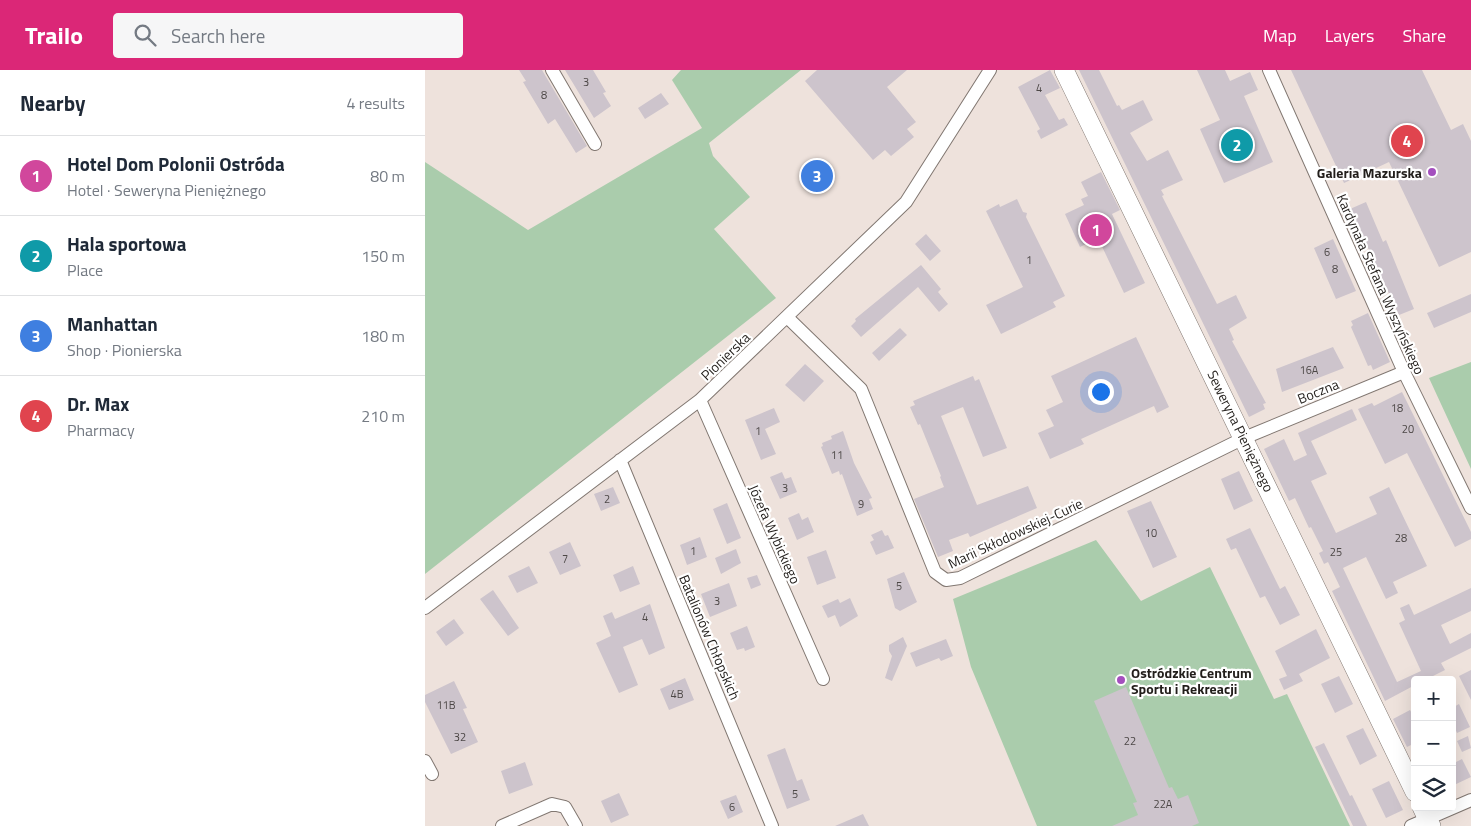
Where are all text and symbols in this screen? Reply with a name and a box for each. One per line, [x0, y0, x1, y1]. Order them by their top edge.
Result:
search box [113, 13, 463, 58]
text: Trailo [25, 17, 83, 53]
icon: search [131, 21, 159, 49]
text: Search here [171, 21, 265, 50]
text: Map [1263, 22, 1297, 49]
text: Layers [1325, 22, 1374, 49]
text: Share [1402, 22, 1446, 49]
house number: 3 [583, 74, 589, 90]
house number: 4 [1036, 80, 1042, 96]
text: Nearby [20, 87, 85, 119]
house number: 8 [541, 87, 547, 103]
text: 4 results [346, 91, 405, 115]
pin: 4 [1391, 122, 1423, 160]
pin: 2 [1221, 126, 1253, 164]
text: Hotel Dom Polonii Ostróda [67, 149, 285, 178]
pin: 3 [801, 157, 833, 195]
place label: Galeria Mazurska [1317, 162, 1422, 183]
text: 1 [32, 164, 40, 188]
text: 80 m [370, 164, 405, 188]
marker: Galeria Mazurska [1426, 166, 1438, 178]
text: Hotel · Seweryna Pieniężnego [67, 178, 266, 202]
street label: Kardynała Stefana Wyszyńskiego [1332, 190, 1430, 378]
pin: 1 [1080, 211, 1112, 249]
text: Hala sportowa [67, 229, 186, 258]
text: 2 [32, 244, 40, 268]
text: 150 m [361, 244, 405, 268]
house number: 6 [1324, 244, 1330, 260]
house number: 1 [1026, 252, 1032, 268]
text: Place [67, 258, 103, 282]
house number: 8 [1332, 261, 1338, 277]
text: Manhattan [67, 309, 158, 338]
text: 3 [32, 324, 40, 348]
text: 180 m [361, 324, 405, 348]
street label: Pionierska [696, 327, 754, 385]
text: Shop · Pionierska [67, 338, 182, 362]
house number: 16A [1300, 362, 1319, 378]
street label: Seweryna Pieniężnego [1202, 367, 1280, 495]
street label: Boczna [1294, 373, 1342, 409]
your location [1088, 379, 1114, 405]
text: Dr. Max [67, 389, 129, 418]
house number: 18 [1391, 400, 1403, 416]
text: 4 [32, 404, 40, 428]
text: 210 m [361, 404, 405, 428]
text: Pharmacy [67, 418, 135, 442]
house number: 20 [1402, 421, 1414, 437]
house number: 1 [755, 423, 761, 439]
house number: 11 [831, 447, 843, 463]
house number: 3 [782, 480, 788, 496]
street label: Józefa Wybickiego [744, 481, 806, 587]
house number: 2 [604, 491, 610, 507]
street label: Marii Skłodowskiej-Curie [944, 493, 1086, 573]
house number: 9 [858, 496, 864, 512]
house number: 10 [1145, 525, 1157, 541]
house number: 28 [1395, 530, 1407, 546]
house number: 1 [690, 543, 696, 559]
house number: 25 [1330, 544, 1342, 560]
house number: 7 [562, 551, 568, 567]
street label: Batalionów Chłopskich [674, 571, 746, 703]
house number: 5 [896, 578, 902, 594]
house number: 3 [714, 593, 720, 609]
house number: 4 [642, 609, 648, 625]
place label: Ostródzkie Centrum Sportu i Rekreacji [1131, 662, 1252, 699]
marker: Ostródzkie Centrum Sportu i Rekreacji [1115, 674, 1127, 686]
map controls [1411, 676, 1456, 811]
button: + [1411, 676, 1456, 721]
house number: 4B [671, 686, 684, 702]
house number: 11B [436, 697, 456, 713]
button: − [1411, 721, 1456, 766]
house number: 32 [454, 729, 466, 745]
house number: 22 [1124, 733, 1136, 749]
button: layers [1411, 766, 1456, 811]
house number: 5 [792, 786, 798, 802]
house number: 22A [1154, 796, 1173, 812]
house number: 6 [729, 799, 735, 815]

